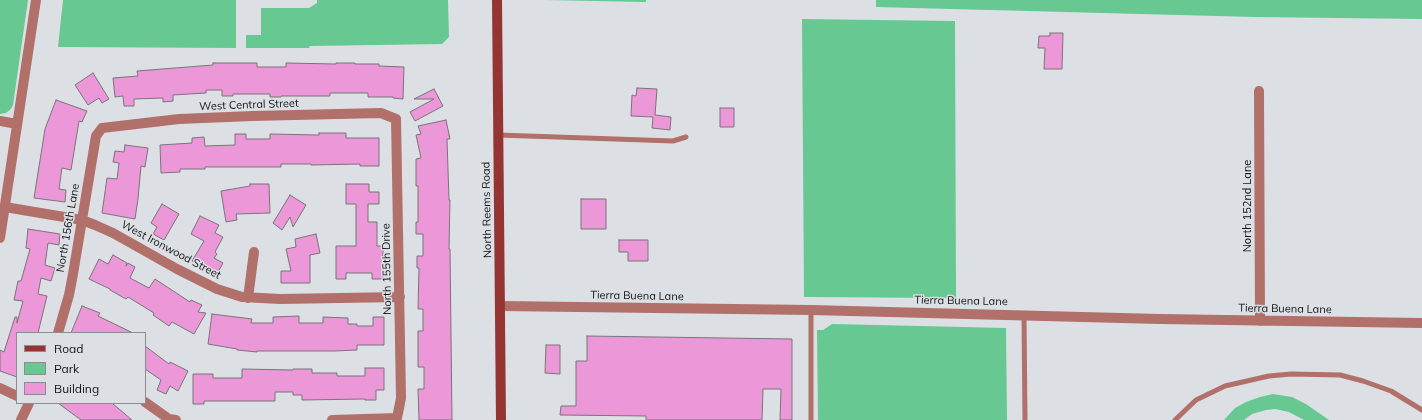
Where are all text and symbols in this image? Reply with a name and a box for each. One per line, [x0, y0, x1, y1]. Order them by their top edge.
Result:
street label: West Central Street [199, 97, 299, 113]
street label: North 152nd Lane [1241, 160, 1255, 252]
street label: North Reems Road [480, 162, 494, 258]
street label: North 156th Lane [54, 183, 82, 273]
street label: West Ironwood Street [119, 218, 223, 282]
street label: North 155th Drive [380, 223, 394, 315]
street label: Tierra Buena Lane [590, 289, 684, 303]
street label: Tierra Buena Lane [914, 294, 1008, 308]
street label: Tierra Buena Lane [1238, 302, 1332, 316]
legend [16, 332, 146, 404]
text: Road [54, 341, 83, 356]
text: Park [54, 361, 79, 376]
text: Building [54, 381, 99, 396]

